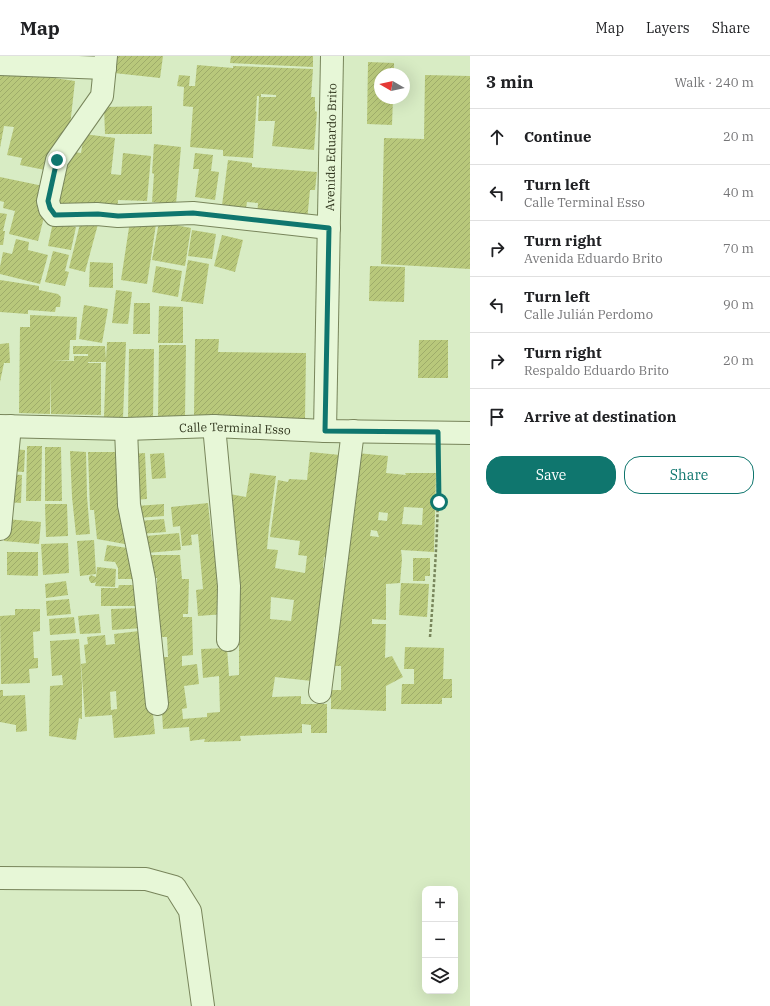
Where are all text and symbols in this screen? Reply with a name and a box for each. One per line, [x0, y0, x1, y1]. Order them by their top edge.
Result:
text: Map [20, 16, 60, 40]
text: Map [596, 19, 624, 37]
text: Layers [646, 19, 690, 37]
text: Share [712, 19, 750, 37]
north arrow [374, 68, 410, 104]
text: 3 min [486, 71, 534, 93]
text: Walk · 240 m [675, 74, 754, 91]
street label: Avenida Eduardo Brito [322, 83, 339, 211]
icon: ahead [486, 126, 508, 148]
text: Continue [524, 127, 591, 146]
text: 20 m [723, 128, 754, 145]
route end [48, 151, 66, 169]
text: Turn left [524, 175, 590, 194]
icon: left [486, 182, 508, 204]
text: 40 m [723, 184, 754, 201]
text: Calle Terminal Esso [524, 194, 645, 211]
text: Turn right [524, 231, 602, 250]
icon: right [486, 238, 508, 260]
text: 70 m [723, 240, 754, 257]
text: Avenida Eduardo Brito [524, 250, 663, 267]
text: Turn left [524, 287, 590, 306]
icon: left [486, 294, 508, 316]
text: 90 m [723, 296, 754, 313]
text: Calle Julián Perdomo [524, 306, 653, 323]
text: Turn right [524, 343, 602, 362]
icon: right [486, 350, 508, 372]
text: 20 m [723, 352, 754, 369]
text: Respaldo Eduardo Brito [524, 362, 669, 379]
icon: arrive [486, 406, 508, 428]
text: Arrive at destination [524, 407, 676, 426]
street label: Calle Terminal Esso [179, 418, 291, 437]
button: Save [486, 456, 616, 494]
button: Share [624, 456, 754, 494]
route start [430, 493, 448, 511]
map controls [422, 886, 458, 994]
button: + [422, 886, 458, 922]
button: − [422, 922, 458, 958]
button: layers [422, 958, 458, 994]

